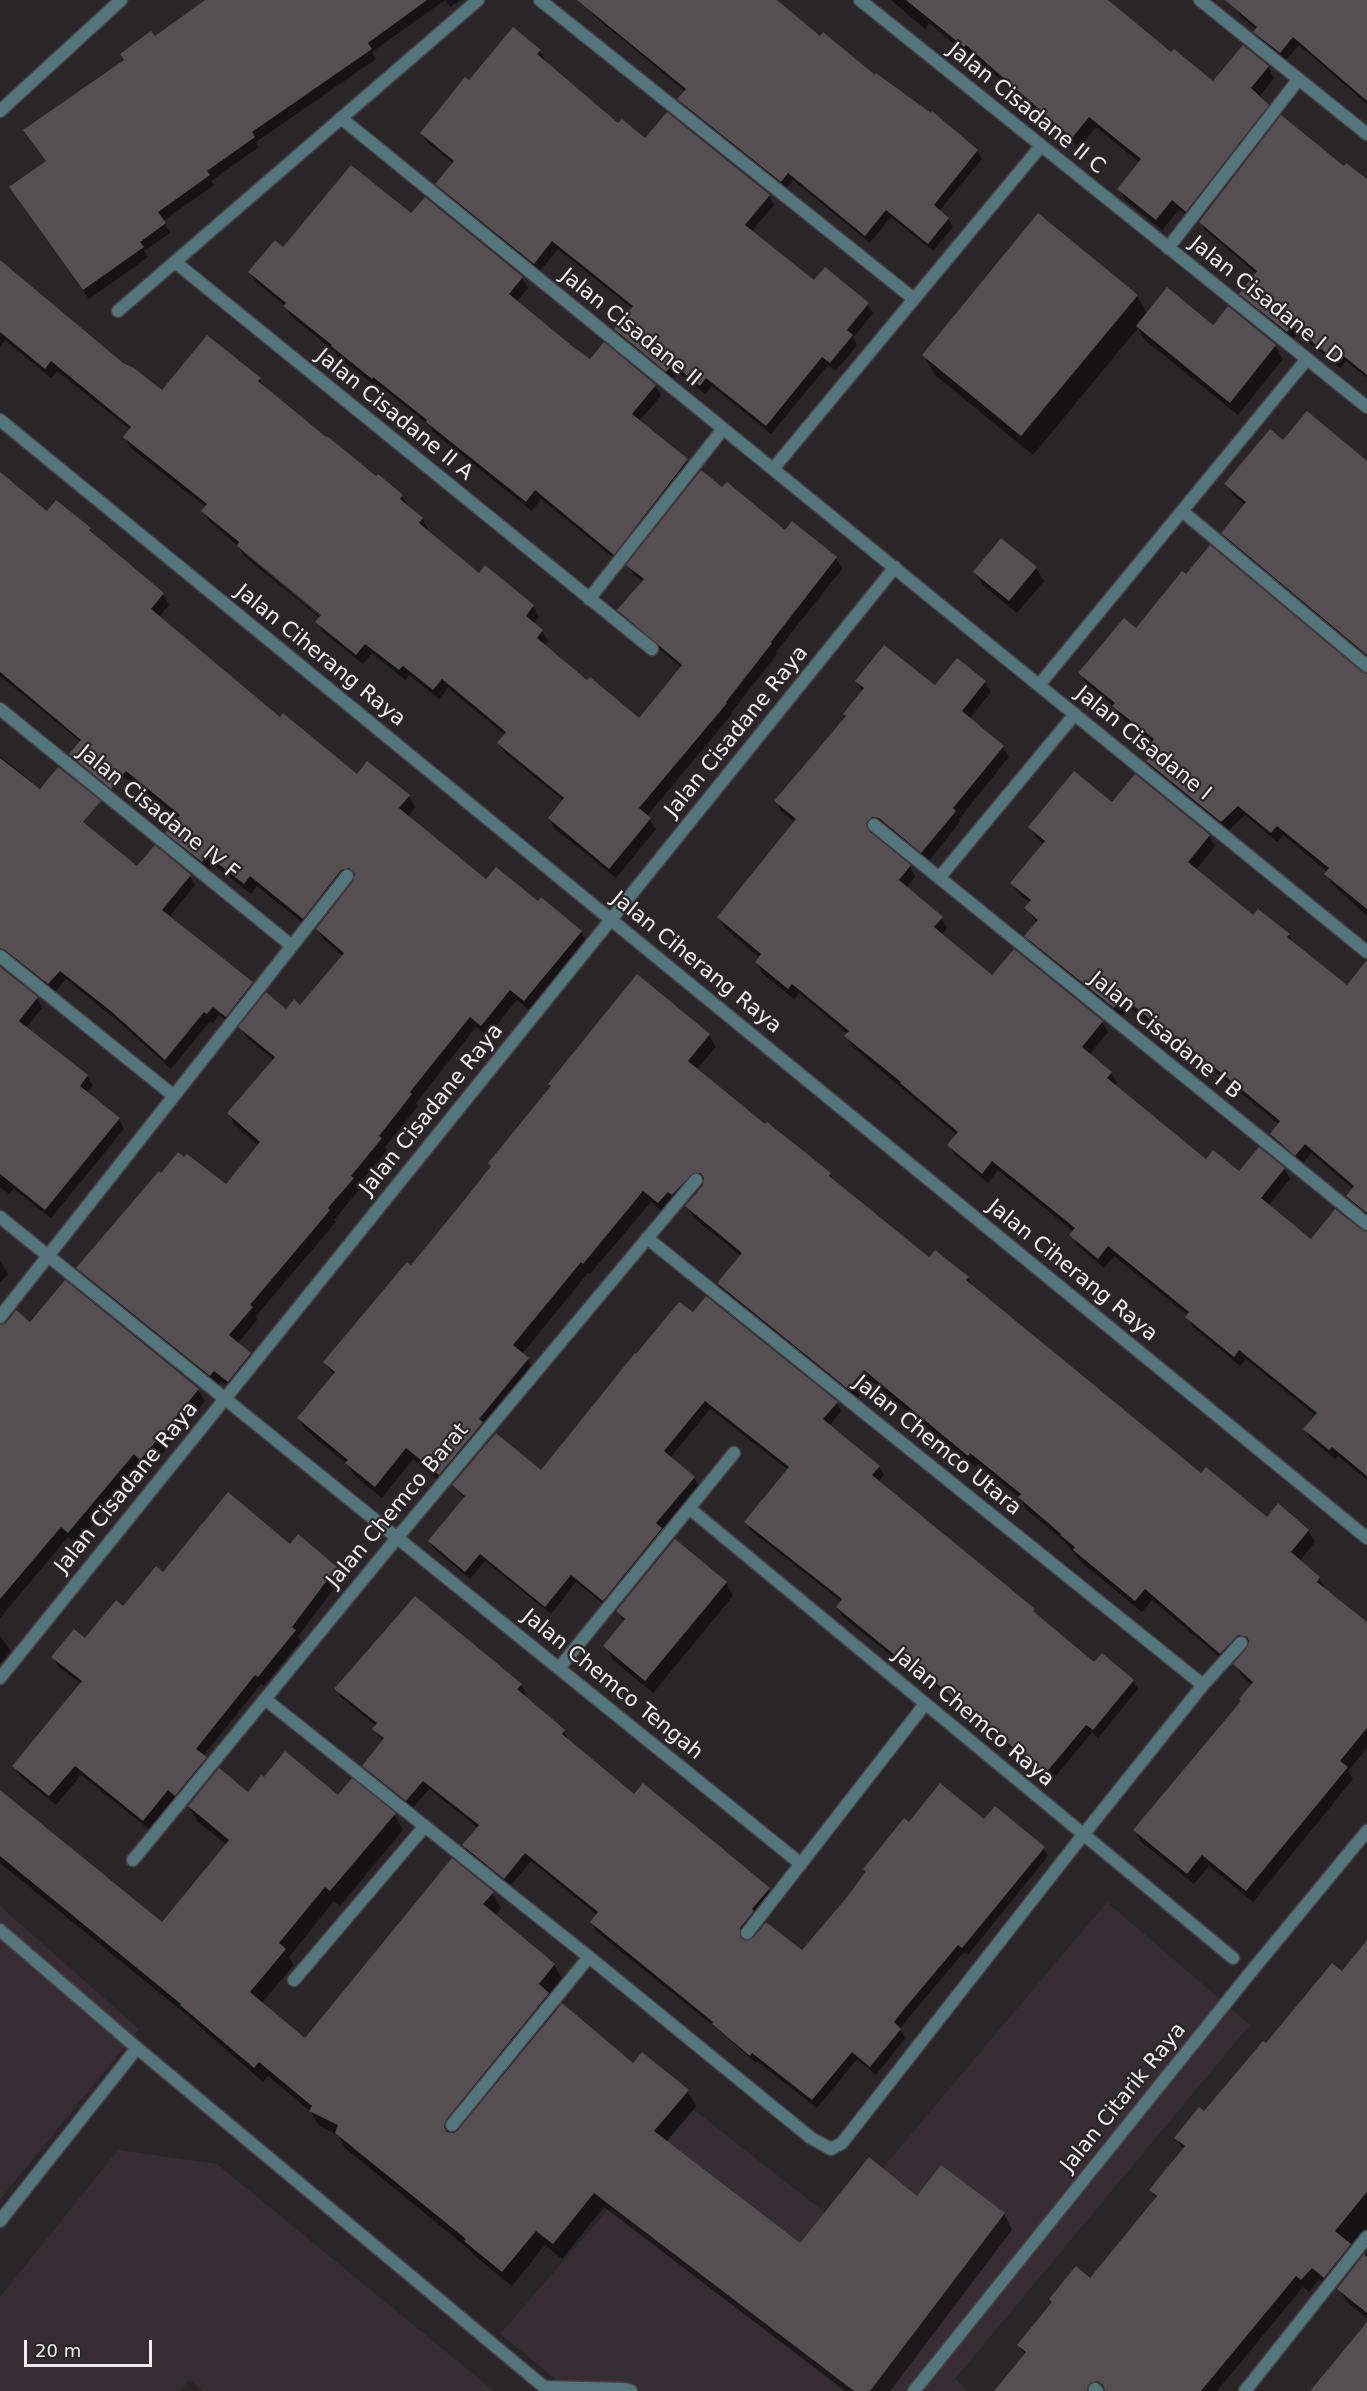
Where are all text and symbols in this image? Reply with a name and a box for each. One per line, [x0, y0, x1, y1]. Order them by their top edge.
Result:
street label: Jalan Cisadane II C [942, 38, 1110, 180]
street label: Jalan Cisadane I D [1184, 231, 1348, 371]
street label: Jalan Cisadane II [555, 264, 705, 392]
street label: Jalan Cisadane II A [310, 344, 478, 486]
street label: Jalan Ciherang Raya [230, 580, 410, 732]
street label: Jalan Cisadane Raya [660, 641, 814, 823]
street label: Jalan Cisadane I [1070, 682, 1216, 806]
street label: Jalan Cisadane IV F [72, 740, 244, 886]
street label: Jalan Ciherang Raya [606, 887, 786, 1039]
street label: Jalan Cisadane I B [1084, 967, 1246, 1105]
street label: Jalan Cisadane Raya [355, 1019, 509, 1201]
street label: Jalan Ciherang Raya [982, 1195, 1162, 1347]
street label: Jalan Chemco Utara [848, 1371, 1026, 1521]
street label: Jalan Cisadane Raya [50, 1397, 204, 1579]
street label: Jalan Chemco Barat [322, 1419, 474, 1593]
street label: Jalan Chemco Tengah [517, 1604, 707, 1766]
street label: Jalan Chemco Raya [887, 1643, 1059, 1793]
street label: Jalan Citarik Raya [1056, 2018, 1192, 2178]
scale bar [27, 2328, 154, 2366]
text: 20 m [35, 2340, 81, 2361]

